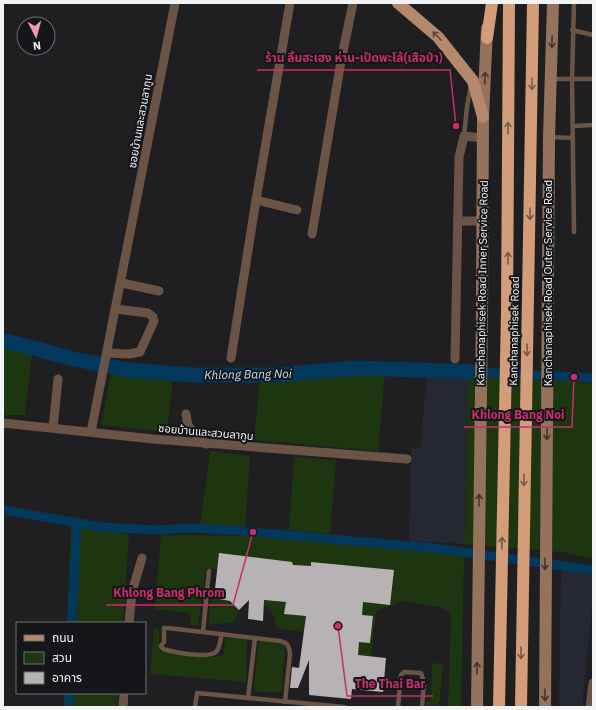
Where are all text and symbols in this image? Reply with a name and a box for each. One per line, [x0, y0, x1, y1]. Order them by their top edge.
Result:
north arrow [16, 16, 56, 56]
one-way arrow [432, 31, 442, 41]
one-way arrow [548, 35, 556, 48]
text: N [32, 39, 42, 53]
callout: ร้าน ลิ้มฮะเฮง ห่าน-เป็ดพะโล้(เสือป่า) [257, 46, 450, 70]
text: ร้าน ลิ้มฮะเฮง ห่าน-เป็ดพะโล้(เสือป่า) [265, 50, 443, 65]
one-way arrow [482, 72, 489, 85]
street label: ซอยบ้านและสวนลากูน [125, 73, 155, 169]
one-way arrow [528, 77, 536, 90]
one-way arrow [504, 122, 512, 135]
street label: Kanchanaphisek Road Inner Service Road [473, 180, 491, 386]
street label: Kanchanaphisek Road Outer Service Road [541, 180, 555, 386]
one-way arrow [526, 207, 533, 220]
one-way arrow [504, 252, 512, 265]
street label: Kanchanaphisek Road [506, 276, 522, 386]
one-way arrow [523, 343, 531, 356]
water label: Khlong Bang Noi [204, 366, 293, 382]
callout: Khlong Bang Noi [464, 403, 572, 427]
text: Khlong Bang Noi [472, 407, 564, 422]
street label: ซอยบ้านและสวนลากูน [158, 421, 254, 443]
one-way arrow [543, 427, 551, 440]
one-way arrow [521, 473, 528, 486]
one-way arrow [475, 494, 483, 507]
one-way arrow [498, 537, 506, 550]
one-way arrow [542, 557, 549, 570]
callout: Khlong Bang Phrom [106, 581, 233, 605]
text: Khlong Bang Phrom [113, 585, 225, 600]
legend [16, 622, 146, 694]
text: ถนน [52, 630, 74, 645]
one-way arrow [517, 646, 525, 659]
text: สวน [52, 650, 72, 665]
one-way arrow [473, 662, 481, 675]
text: อาคาร [52, 670, 82, 685]
callout: The Thai Bar [347, 672, 433, 696]
text: The Thai Bar [355, 676, 425, 691]
one-way arrow [541, 688, 549, 701]

